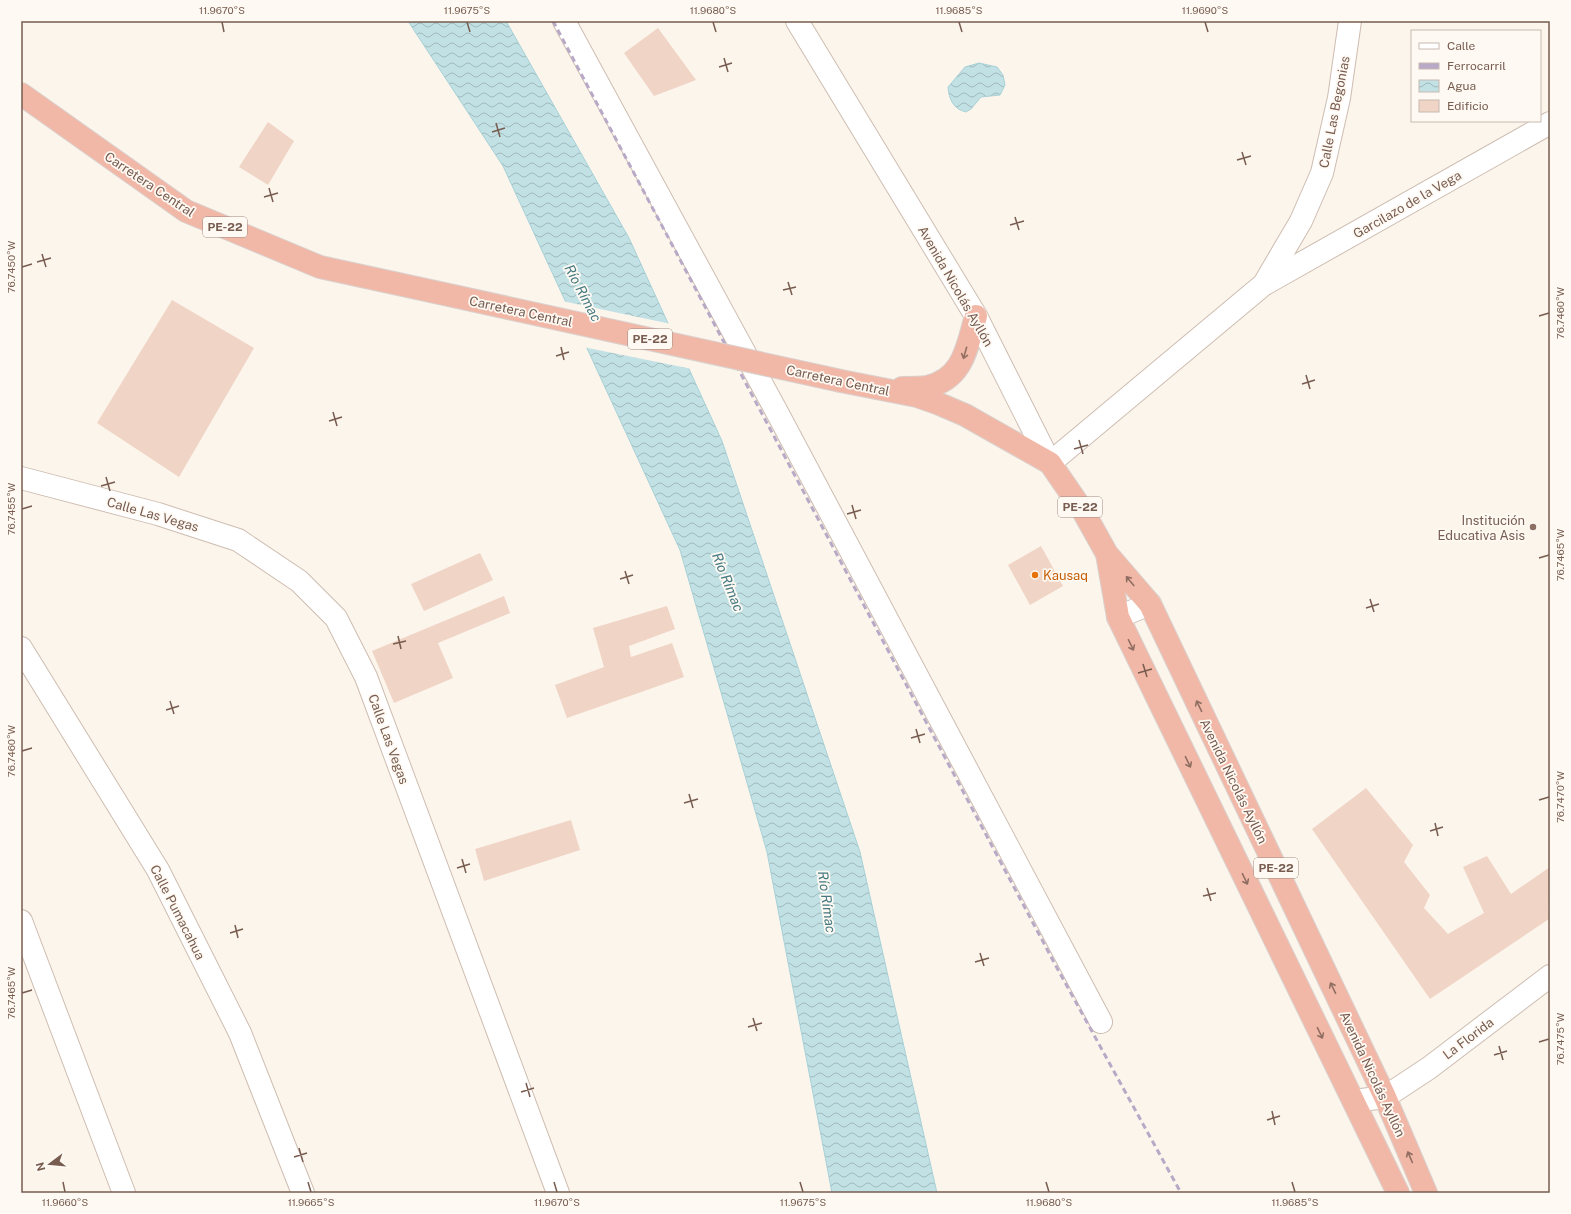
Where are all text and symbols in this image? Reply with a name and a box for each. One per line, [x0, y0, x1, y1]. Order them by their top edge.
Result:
text: 11.9670°S [199, 4, 245, 16]
text: 11.9675°S [444, 4, 490, 16]
text: 11.9680°S [690, 4, 737, 16]
text: 11.9685°S [936, 4, 983, 16]
text: 11.9690°S [1182, 4, 1228, 16]
legend [1411, 30, 1541, 122]
text: Calle [1447, 39, 1476, 53]
street label: Calle Las Begonias [1316, 55, 1353, 169]
text: Ferrocarril [1447, 59, 1506, 73]
text: Agua [1447, 79, 1476, 93]
text: Edificio [1447, 99, 1489, 113]
street label: Carretera Central [102, 149, 198, 220]
street label: Garcilazo de la Vega [1351, 167, 1464, 241]
road number: PE-22 [203, 217, 247, 237]
street label: Avenida Nicolás Ayllón [915, 223, 996, 349]
text: 76.7450°W [5, 240, 17, 293]
water label: Río Rímac [561, 262, 605, 324]
text: 76.7460°W [1554, 286, 1566, 339]
street label: Carretera Central [468, 293, 574, 330]
road number: PE-22 [628, 329, 672, 349]
one-way arrow [961, 347, 968, 360]
street label: Carretera Central [785, 362, 891, 399]
text: 76.7455°W [5, 482, 17, 535]
street label: Calle Las Vegas [105, 494, 200, 535]
road number: PE-22 [1058, 497, 1102, 517]
place label: Institución Educativa Asis [1437, 513, 1525, 543]
marker: Institución Educativa Asis [1528, 522, 1538, 532]
text: 76.7465°W [1554, 528, 1566, 581]
water label: Río Rímac [709, 550, 747, 614]
place label: Kausaq [1043, 568, 1088, 583]
marker: Kausaq [1030, 570, 1040, 580]
one-way arrow [1126, 575, 1135, 586]
one-way arrow [1128, 639, 1135, 651]
street label: Calle Las Vegas [365, 692, 412, 786]
one-way arrow [1195, 701, 1202, 713]
street label: Avenida Nicolás Ayllón [1197, 716, 1270, 846]
text: 76.7460°W [5, 724, 17, 777]
one-way arrow [1185, 755, 1192, 767]
text: 76.7470°W [1554, 771, 1566, 823]
road number: PE-22 [1254, 858, 1298, 878]
street label: Calle Pumacahua [147, 862, 208, 962]
water label: Río Rímac [815, 870, 839, 934]
one-way arrow [1242, 872, 1249, 884]
text: 76.7465°W [5, 966, 17, 1019]
one-way arrow [1329, 982, 1336, 994]
street label: Avenida Nicolás Ayllón [1337, 1009, 1408, 1139]
text: 76.7475°W [1554, 1012, 1566, 1065]
street label: La Florida [1440, 1014, 1497, 1062]
one-way arrow [1317, 1027, 1325, 1039]
north arrow [30, 1144, 70, 1184]
one-way arrow [1406, 1152, 1414, 1164]
text: N [33, 1161, 47, 1173]
text: 11.9660°S [42, 1196, 88, 1208]
text: 11.9665°S [288, 1196, 335, 1208]
text: 11.9670°S [534, 1196, 580, 1208]
text: 11.9675°S [780, 1196, 826, 1208]
text: 11.9680°S [1026, 1196, 1073, 1208]
text: 11.9685°S [1272, 1196, 1319, 1208]

